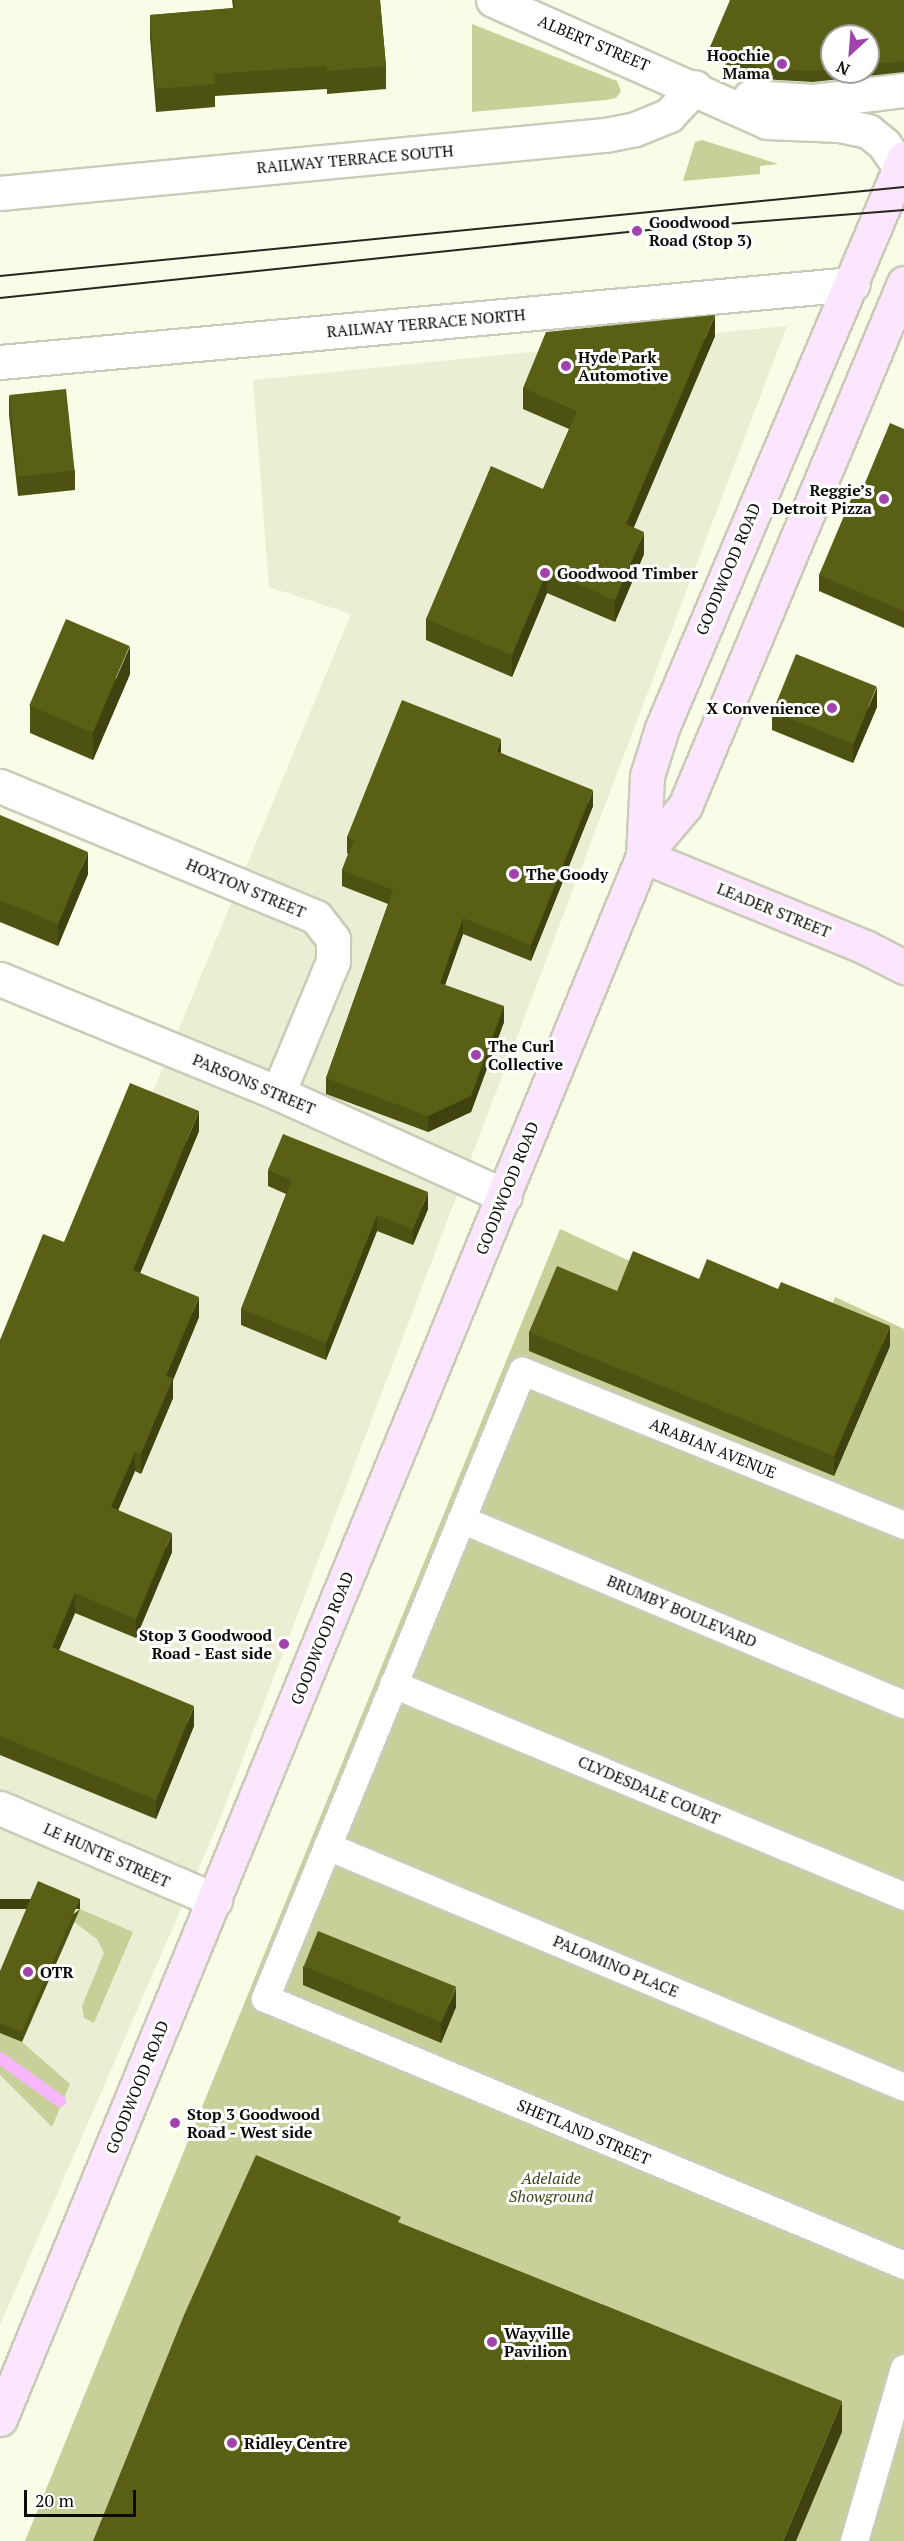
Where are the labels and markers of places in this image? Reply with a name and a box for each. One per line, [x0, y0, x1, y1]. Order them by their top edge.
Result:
place label: Hoochie Mama [707, 45, 770, 83]
marker: Hoochie Mama [775, 57, 789, 71]
place label: Goodwood Road (Stop 3) [649, 212, 752, 250]
marker: Goodwood Road (Stop 3) [630, 224, 644, 238]
place label: Hyde Park Automotive [578, 347, 668, 385]
marker: Hyde Park Automotive [559, 359, 573, 373]
place label: Reggie’s Detroit Pizza [772, 480, 872, 518]
marker: Reggie’s Detroit Pizza [877, 492, 891, 506]
place label: Goodwood Timber [557, 563, 698, 583]
marker: Goodwood Timber [538, 566, 552, 580]
place label: X Convenience [707, 698, 820, 718]
marker: X Convenience [825, 701, 839, 715]
place label: The Goody [526, 864, 608, 884]
marker: The Goody [507, 867, 521, 881]
place label: The Curl Collective [488, 1036, 563, 1074]
marker: The Curl Collective [469, 1048, 483, 1062]
place label: Stop 3 Goodwood Road - East side [139, 1625, 272, 1663]
marker: Stop 3 Goodwood Road - East side [277, 1637, 291, 1651]
place label: OTR [40, 1962, 74, 1982]
marker: OTR [21, 1965, 35, 1979]
place label: Stop 3 Goodwood Road - West side [187, 2104, 320, 2142]
marker: Stop 3 Goodwood Road - West side [168, 2116, 182, 2130]
place label: Wayville Pavilion [504, 2323, 570, 2361]
marker: Wayville Pavilion [485, 2335, 499, 2349]
place label: Ridley Centre [244, 2433, 347, 2453]
marker: Ridley Centre [225, 2436, 239, 2450]

